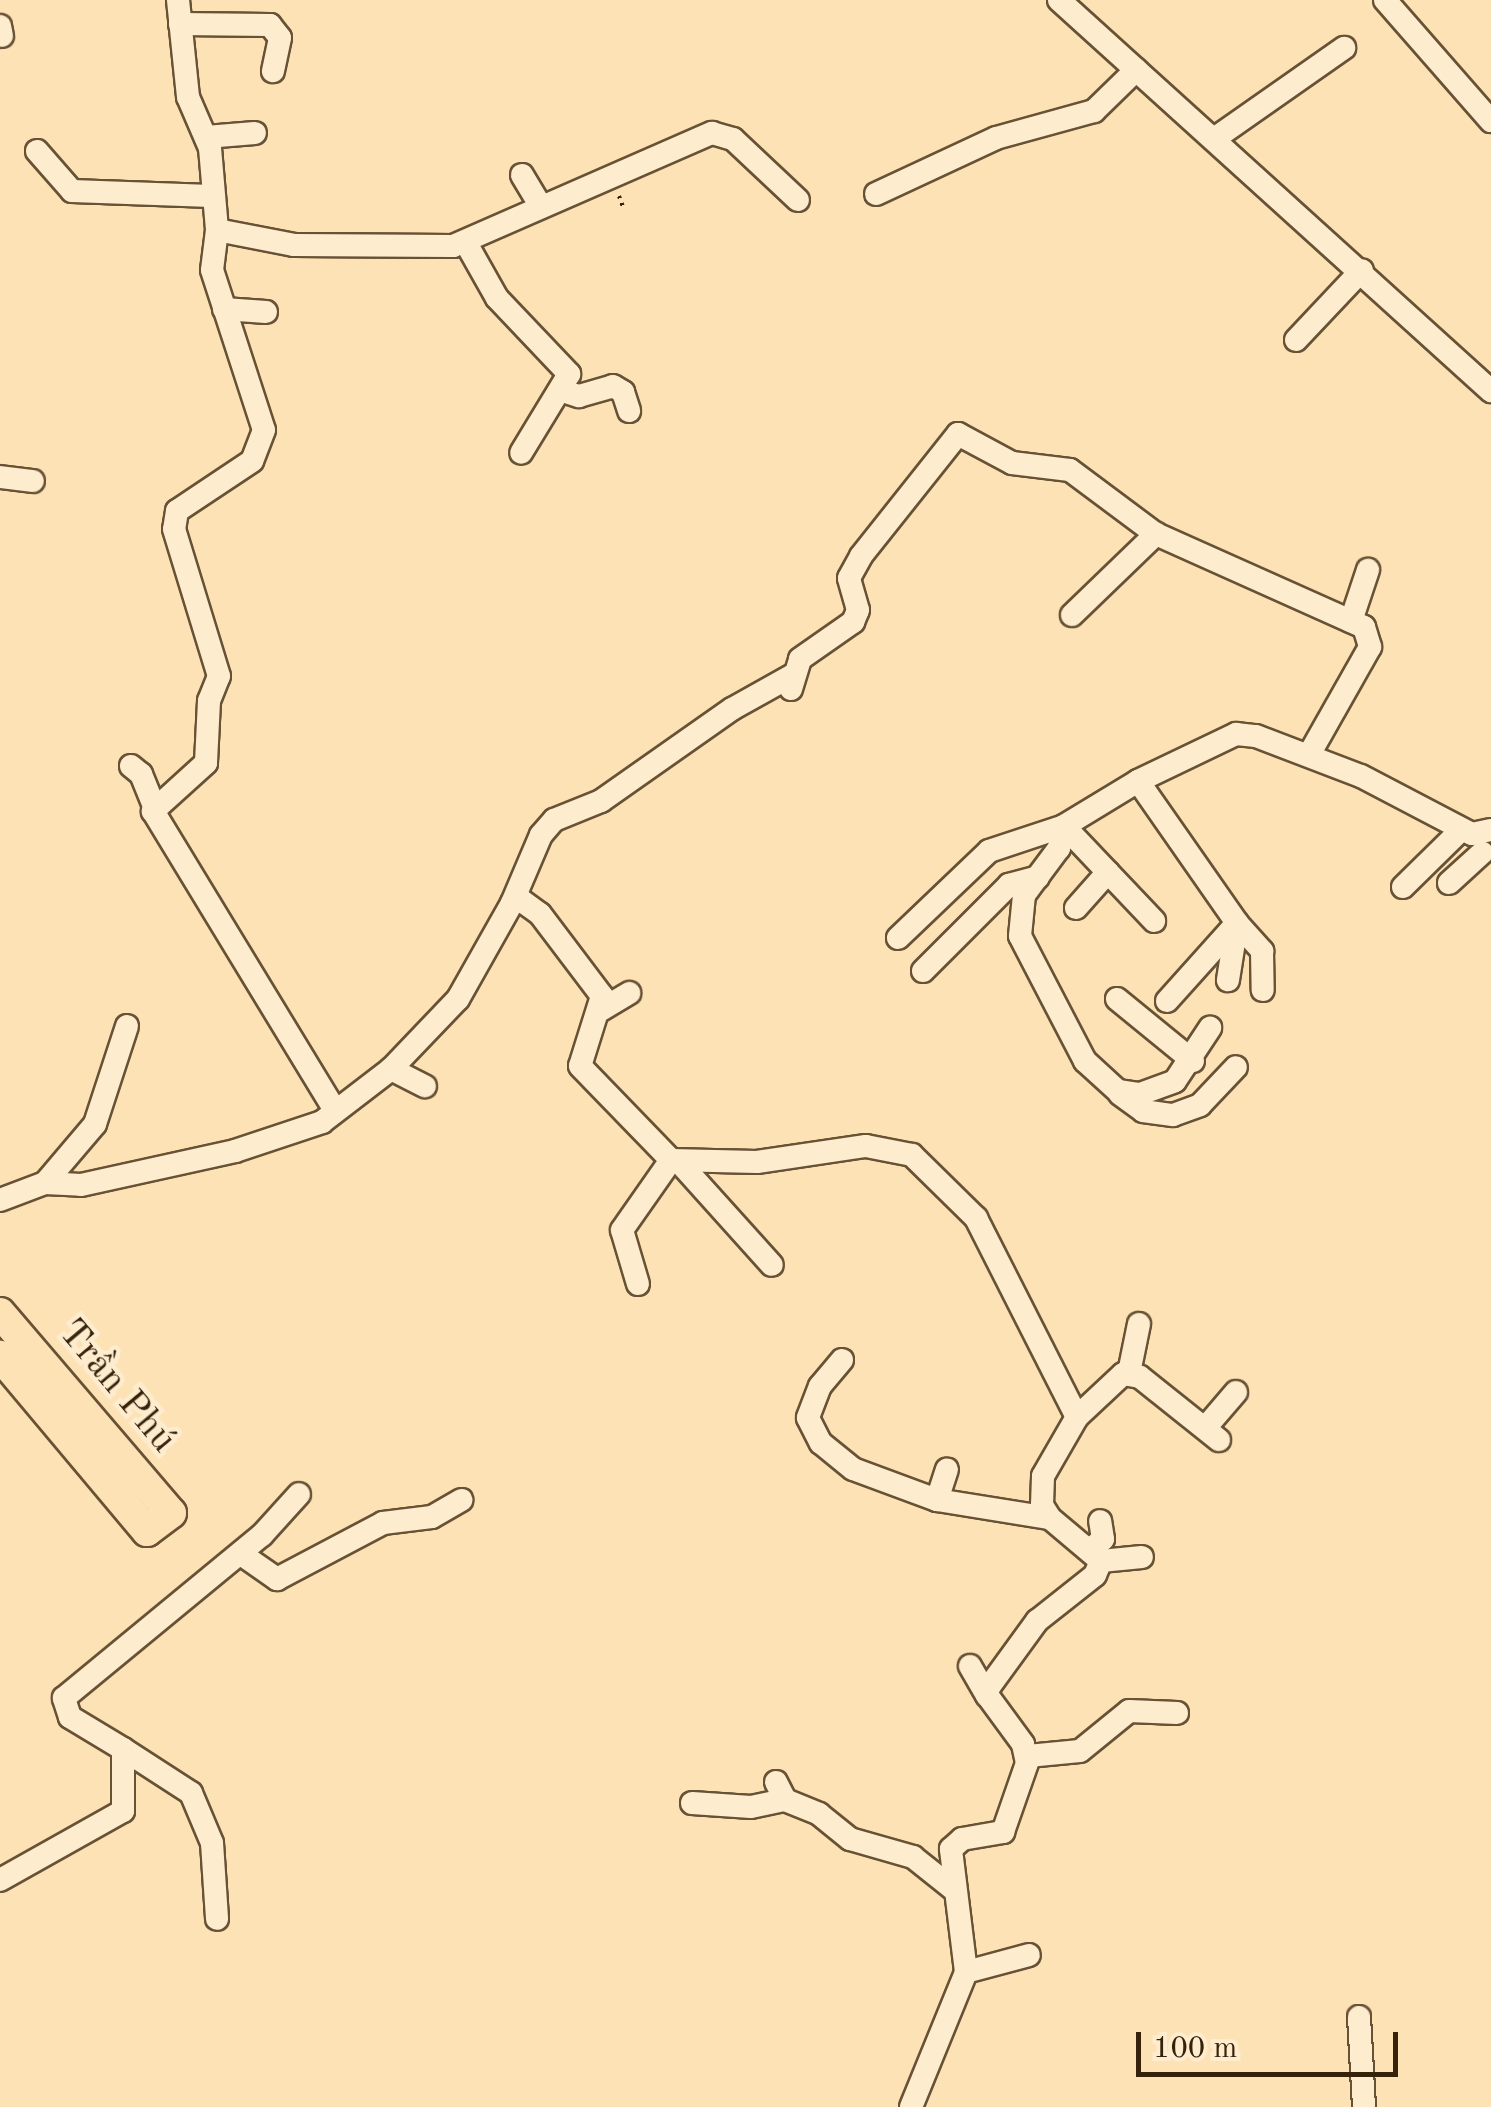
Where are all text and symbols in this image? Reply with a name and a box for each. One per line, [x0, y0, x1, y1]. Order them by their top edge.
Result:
street label: Trần Phú [47, 1311, 185, 1463]
scale bar [1141, 2012, 1404, 2074]
text: 100 m [1153, 2034, 1237, 2064]

